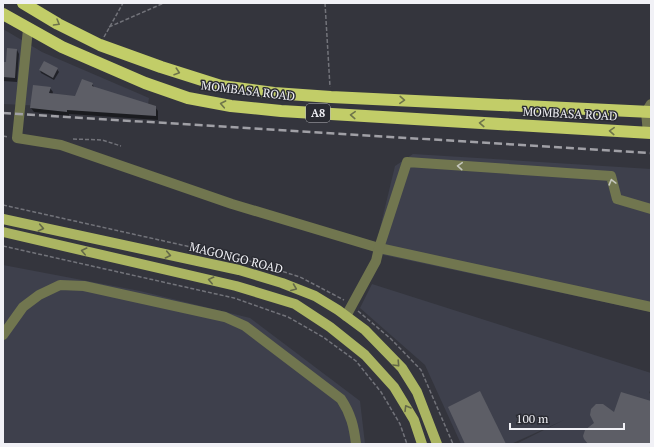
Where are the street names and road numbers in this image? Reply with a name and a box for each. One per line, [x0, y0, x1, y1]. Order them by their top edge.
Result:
street label: MOMBASA ROAD [200, 77, 296, 104]
road number: A8 [306, 104, 330, 122]
street label: MOMBASA ROAD [522, 104, 618, 123]
street label: MAGONGO ROAD [188, 239, 285, 276]

